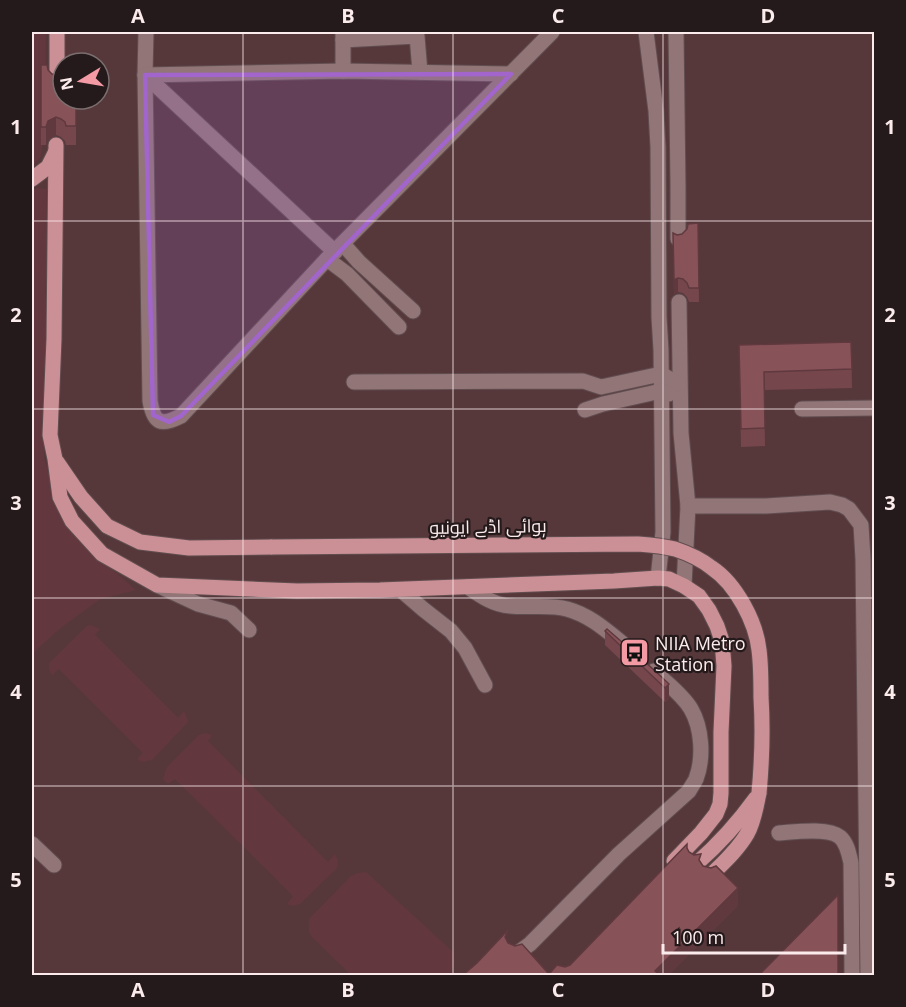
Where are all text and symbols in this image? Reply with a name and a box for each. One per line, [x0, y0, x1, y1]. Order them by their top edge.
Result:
text: A [131, 2, 145, 29]
text: B [341, 2, 355, 29]
text: C [552, 2, 565, 29]
text: D [761, 2, 775, 29]
north arrow [51, 51, 111, 111]
text: N [54, 75, 78, 92]
text: 1 [10, 113, 22, 140]
text: 1 [884, 113, 896, 140]
text: 2 [10, 301, 22, 328]
text: 2 [884, 301, 896, 328]
text: 3 [10, 489, 22, 516]
text: 3 [884, 489, 896, 516]
street label: ہوائی اڈے ایونیو [429, 513, 547, 540]
place label: NIIA Metro Station [655, 631, 746, 676]
bus stop icon: NIIA Metro Station [618, 637, 650, 669]
text: 4 [10, 678, 22, 705]
text: 4 [884, 678, 896, 705]
text: 5 [10, 866, 22, 893]
text: 5 [884, 866, 896, 893]
scale bar [663, 917, 844, 955]
text: 100 m [672, 925, 724, 949]
text: A [131, 976, 145, 1003]
text: B [341, 976, 355, 1003]
text: C [552, 976, 565, 1003]
text: D [761, 976, 775, 1003]

